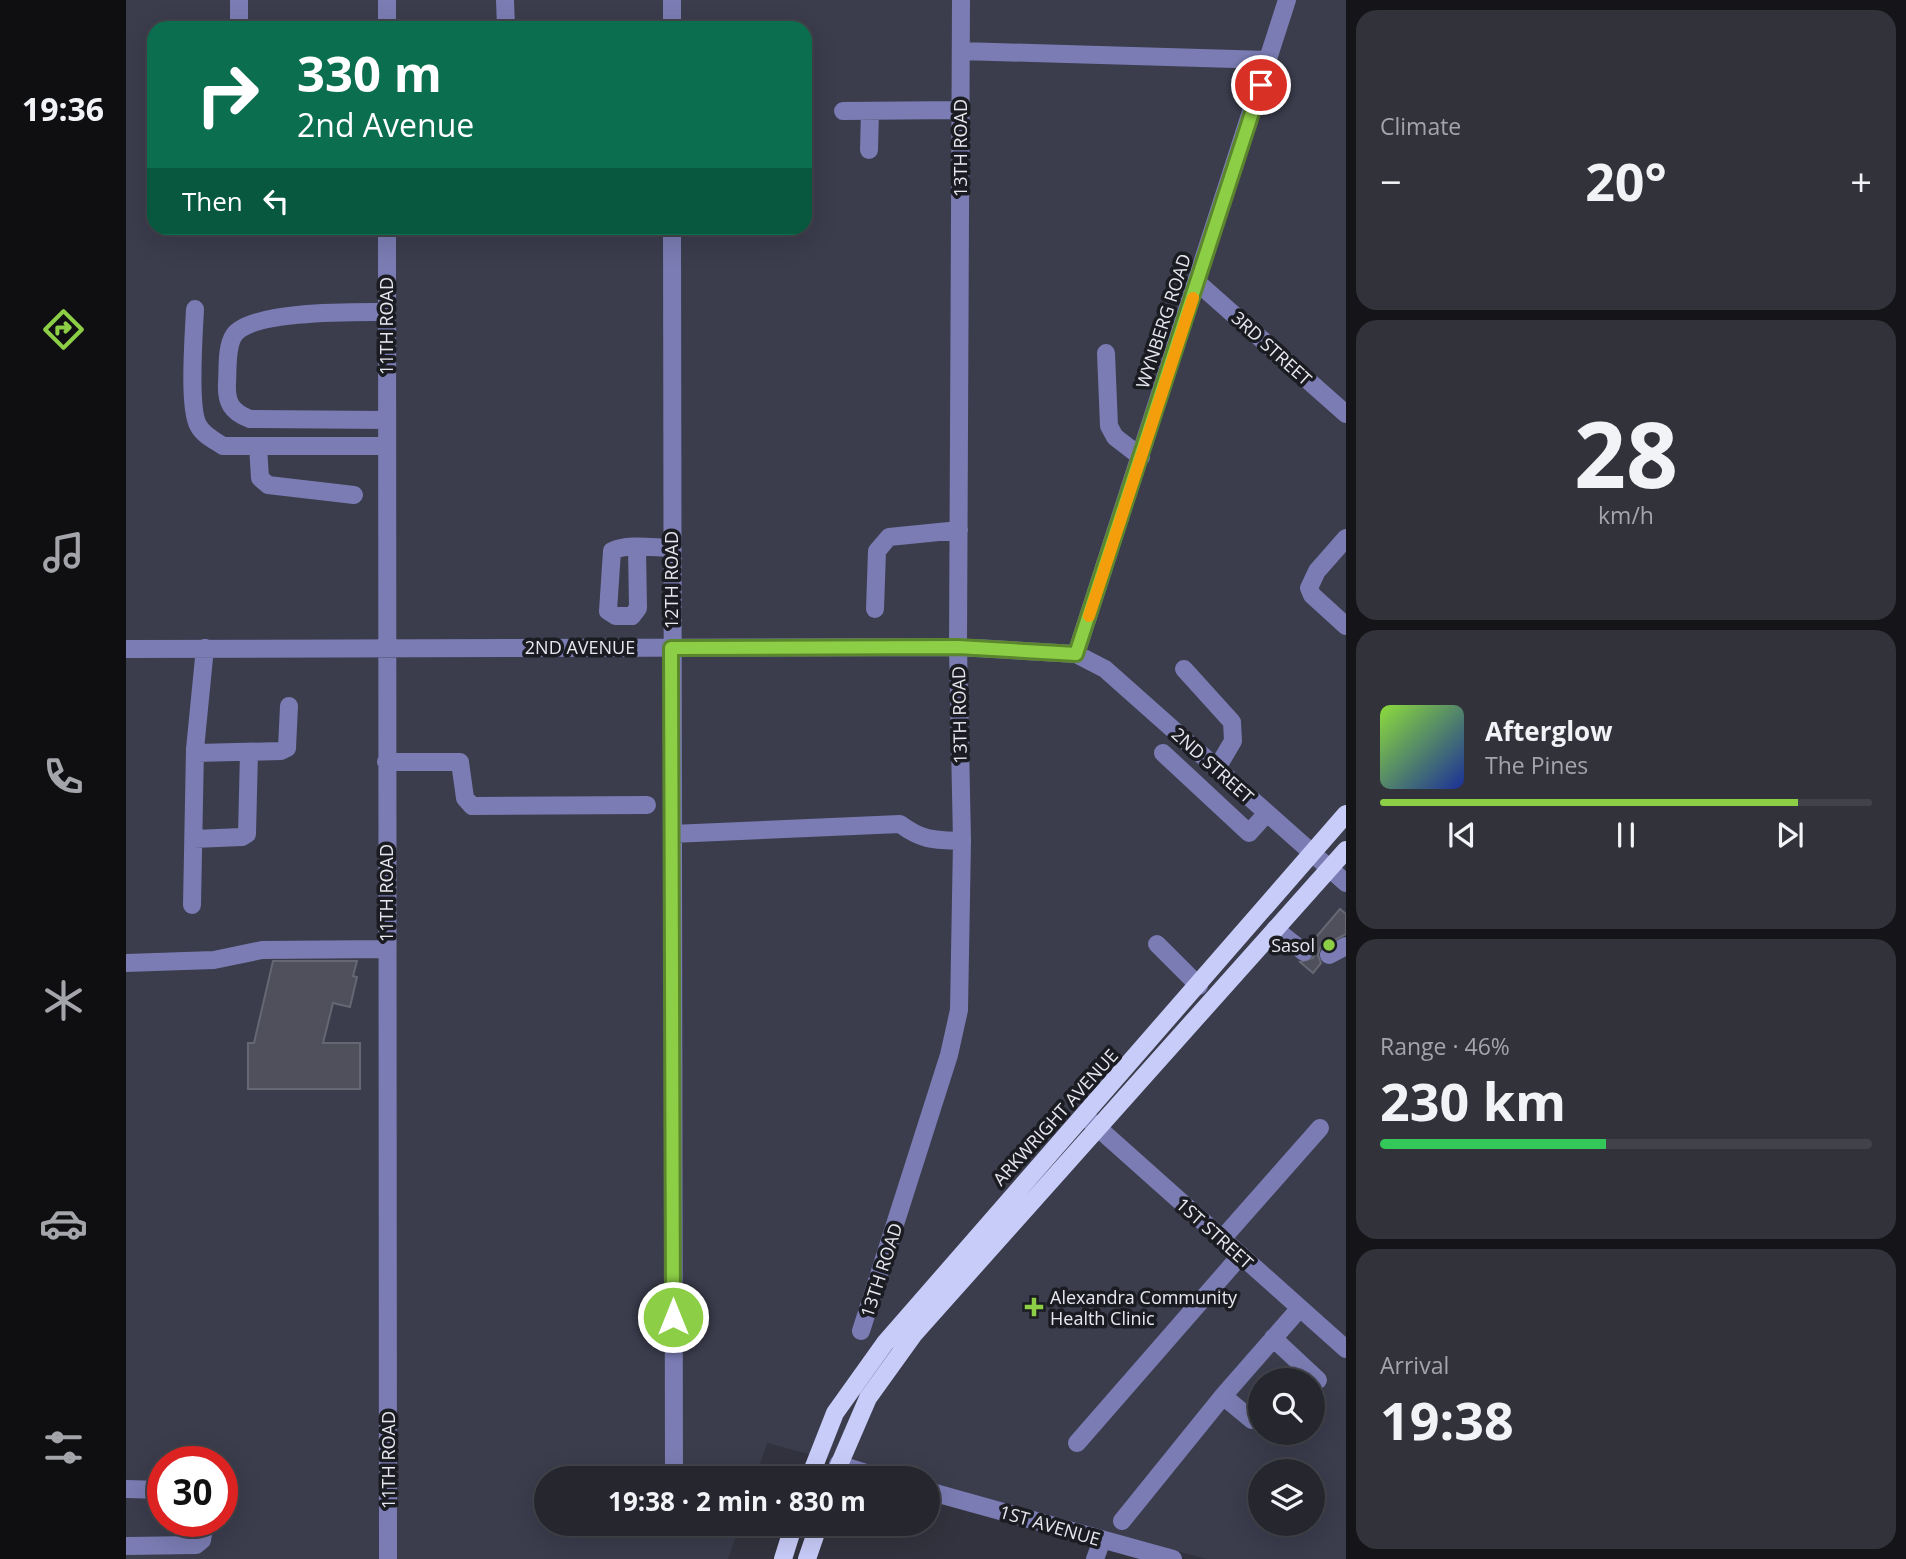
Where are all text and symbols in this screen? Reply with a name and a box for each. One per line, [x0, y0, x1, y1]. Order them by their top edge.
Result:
text: 330 m [297, 40, 442, 106]
icon: right [182, 49, 273, 140]
pin [1231, 55, 1291, 115]
icon: arrive [1242, 66, 1280, 104]
text: 19:36 [22, 87, 104, 130]
street label: 13TH ROAD [948, 99, 972, 197]
text: 2nd Avenue [297, 103, 474, 146]
text: Climate [1380, 110, 1461, 142]
text: 20° [1585, 145, 1667, 216]
text: − [1380, 155, 1402, 207]
text: + [1850, 155, 1872, 207]
icon: left [257, 182, 295, 220]
text: Then [182, 183, 243, 219]
street label: WYNBERG ROAD [1130, 251, 1196, 391]
street label: 11TH ROAD [374, 277, 398, 375]
icon: directions [39, 305, 88, 354]
street label: 3RD STREET [1227, 306, 1317, 390]
text: 28 [1574, 391, 1678, 515]
text: km/h [1598, 499, 1654, 531]
icon: music [39, 528, 88, 577]
street label: 12TH ROAD [659, 531, 683, 629]
street label: 2ND AVENUE [525, 635, 635, 659]
street label: 13TH ROAD [946, 666, 972, 764]
text: Afterglow [1485, 713, 1612, 749]
street label: 2ND STREET [1167, 722, 1259, 808]
text: The Pines [1485, 749, 1588, 781]
icon: phone [39, 752, 88, 801]
icon: previous [1443, 816, 1481, 854]
icon: pause [1607, 816, 1645, 854]
icon: next [1771, 816, 1809, 854]
street label: 11TH ROAD [374, 844, 398, 942]
place label: Sasol [1271, 933, 1315, 957]
marker: Sasol [1321, 937, 1337, 953]
icon: climate [39, 976, 88, 1025]
text: Range · 46% [1380, 1030, 1510, 1062]
street label: ARKWRIGHT AVENUE [987, 1044, 1123, 1190]
text: 230 km [1380, 1065, 1566, 1136]
street label: 1ST STREET [1171, 1192, 1259, 1274]
icon: car [39, 1199, 88, 1248]
street label: 13TH ROAD [854, 1220, 908, 1320]
position arrow [636, 1280, 710, 1354]
place label: Alexandra Community Health Clinic [1050, 1285, 1238, 1330]
marker: Alexandra Community Health Clinic [1024, 1297, 1044, 1317]
text: Arrival [1380, 1349, 1449, 1381]
map controls [1248, 1368, 1325, 1536]
button: search [1248, 1368, 1325, 1445]
text: 19:38 [1380, 1384, 1514, 1455]
street label: 11TH ROAD [376, 1411, 400, 1509]
icon: filters [39, 1423, 88, 1472]
speed limit sign: 30 [147, 1446, 238, 1537]
button: layers [1248, 1459, 1325, 1536]
text: 19:38 · 2 min · 830 m [608, 1483, 866, 1519]
street label: 1ST AVENUE [997, 1499, 1103, 1551]

